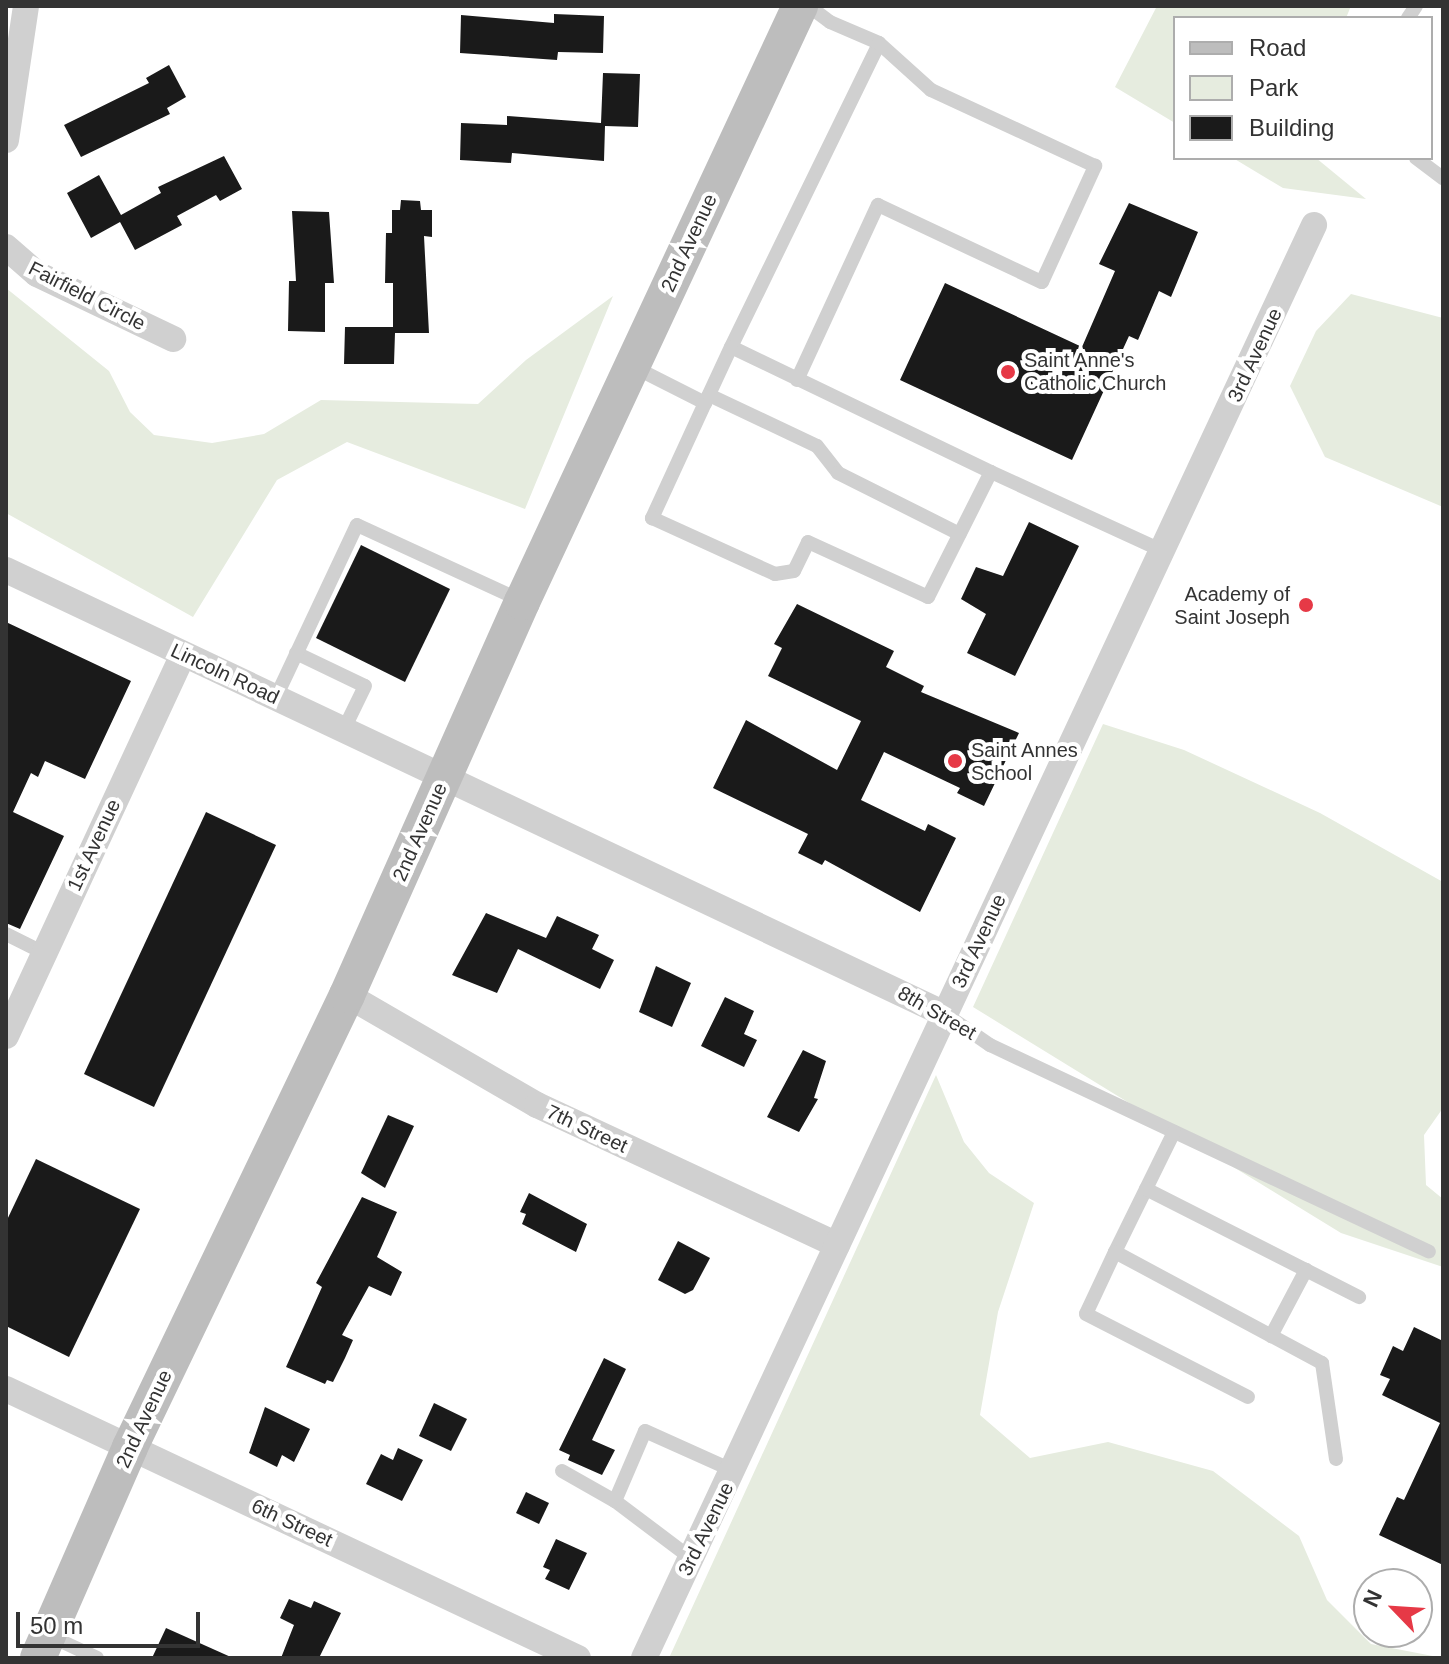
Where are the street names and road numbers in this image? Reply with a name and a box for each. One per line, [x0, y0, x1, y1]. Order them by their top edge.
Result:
street label: 2nd Avenue [656, 190, 722, 296]
street label: Fairfield Circle [25, 256, 149, 336]
street label: 3rd Avenue [1223, 304, 1287, 406]
street label: Lincoln Road [167, 638, 283, 710]
street label: 2nd Avenue [387, 779, 453, 885]
street label: 1st Avenue [62, 795, 126, 895]
street label: 3rd Avenue [947, 890, 1011, 992]
street label: 8th Street [893, 981, 981, 1045]
street label: 7th Street [543, 1100, 631, 1158]
street label: 2nd Avenue [111, 1366, 177, 1472]
street label: 3rd Avenue [673, 1478, 739, 1580]
street label: 6th Street [248, 1494, 336, 1552]

